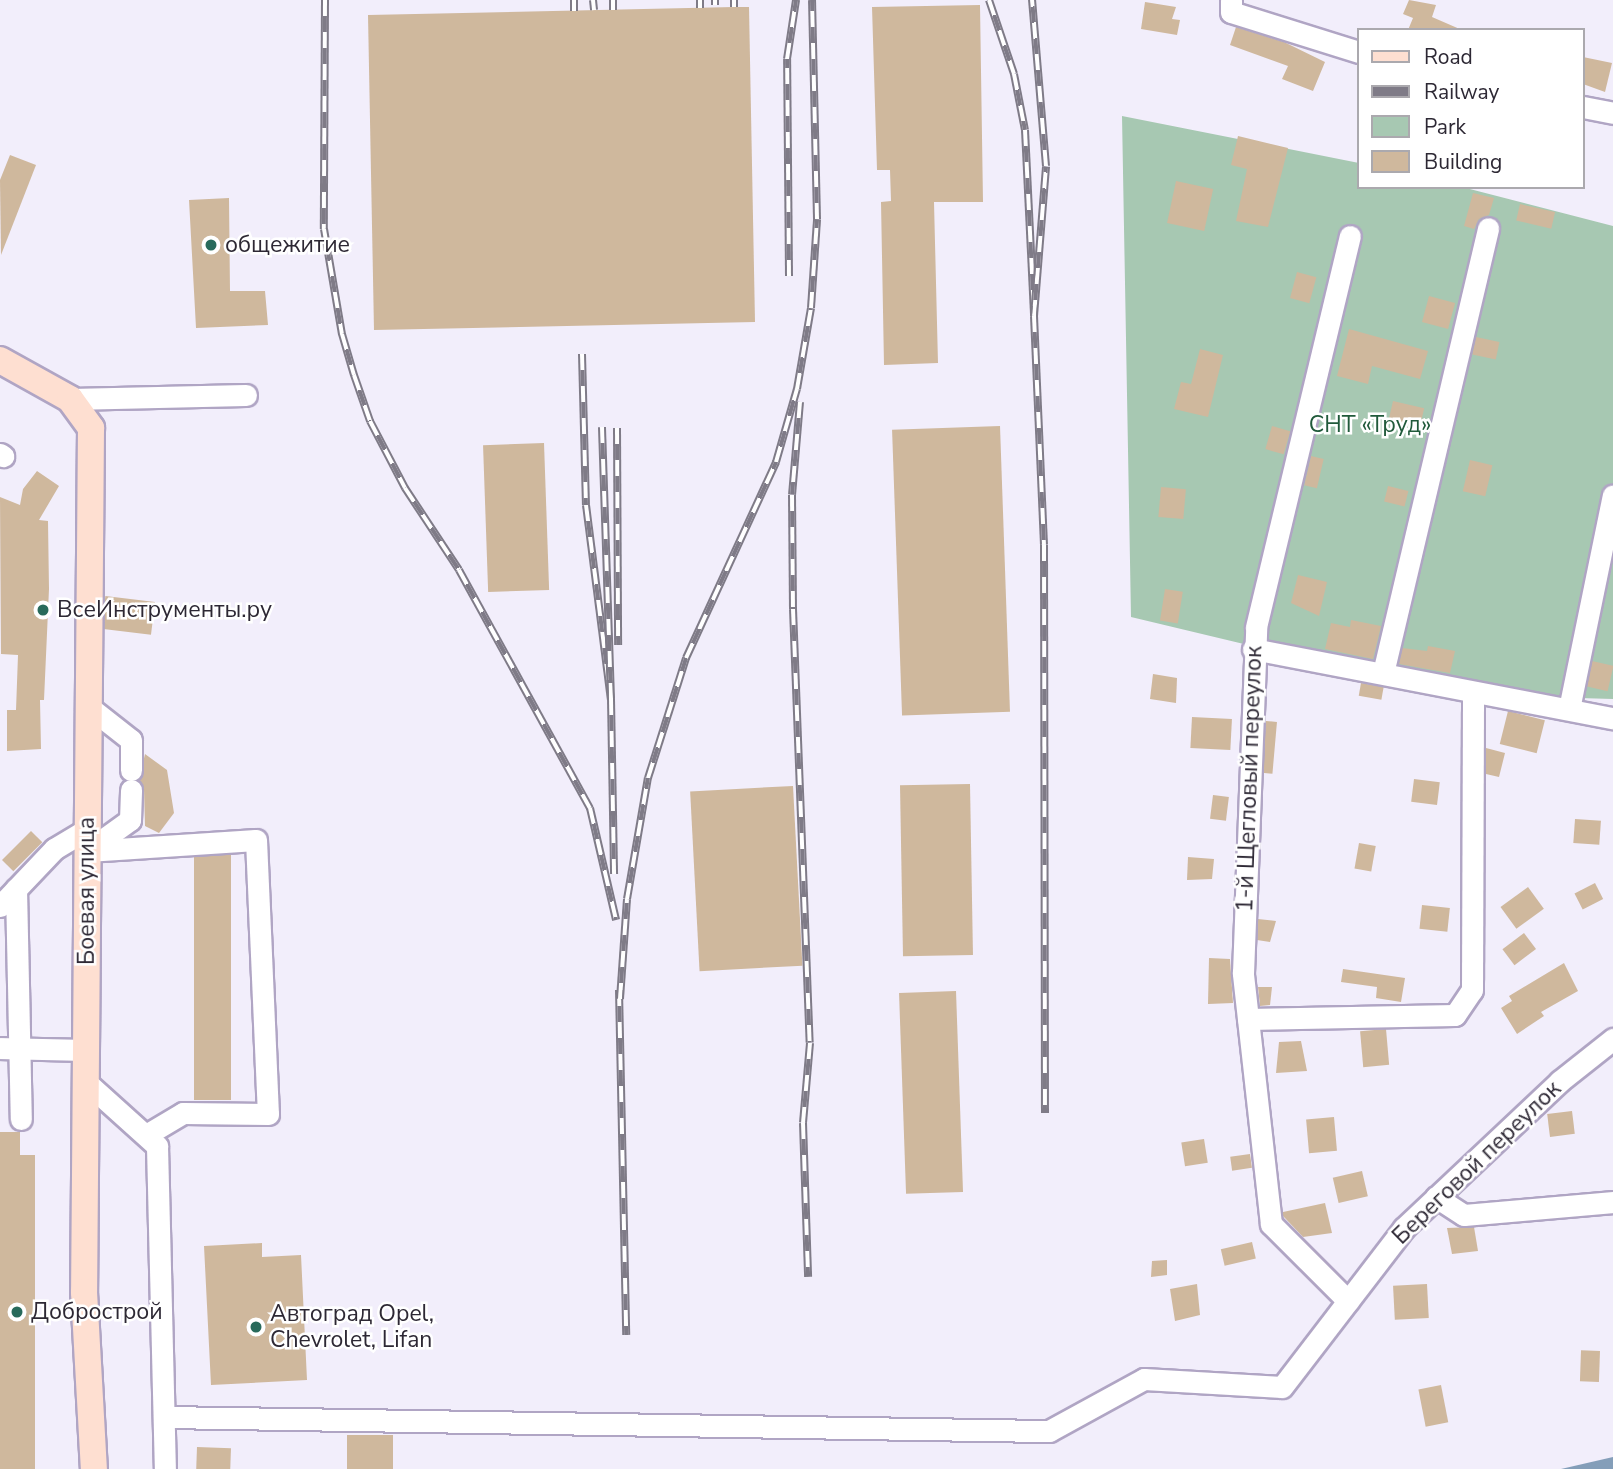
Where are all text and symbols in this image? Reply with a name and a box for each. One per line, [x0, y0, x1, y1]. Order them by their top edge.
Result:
legend [1358, 28, 1585, 189]
text: Road [1424, 43, 1473, 71]
text: Railway [1424, 78, 1499, 106]
text: Park [1424, 113, 1466, 141]
text: Building [1424, 148, 1502, 176]
place label: общежитие [225, 231, 350, 259]
marker: общежитие [203, 237, 219, 253]
park label: СНТ «Труд» [1309, 411, 1431, 439]
place label: ВсеИнструменты.ру [57, 596, 272, 624]
marker: ВсеИнструменты.ру [35, 602, 51, 618]
street label: 1-й Щегловый переулок [1232, 645, 1268, 913]
street label: Боевая улица [73, 817, 101, 965]
street label: Береговой переулок [1387, 1076, 1567, 1250]
place label: Добрострой [31, 1298, 163, 1326]
place label: Автоград Opel, Chevrolet, Lifan [270, 1300, 434, 1354]
marker: Добрострой [9, 1304, 25, 1320]
marker: Автоград Opel, Chevrolet, Lifan [248, 1319, 264, 1335]

